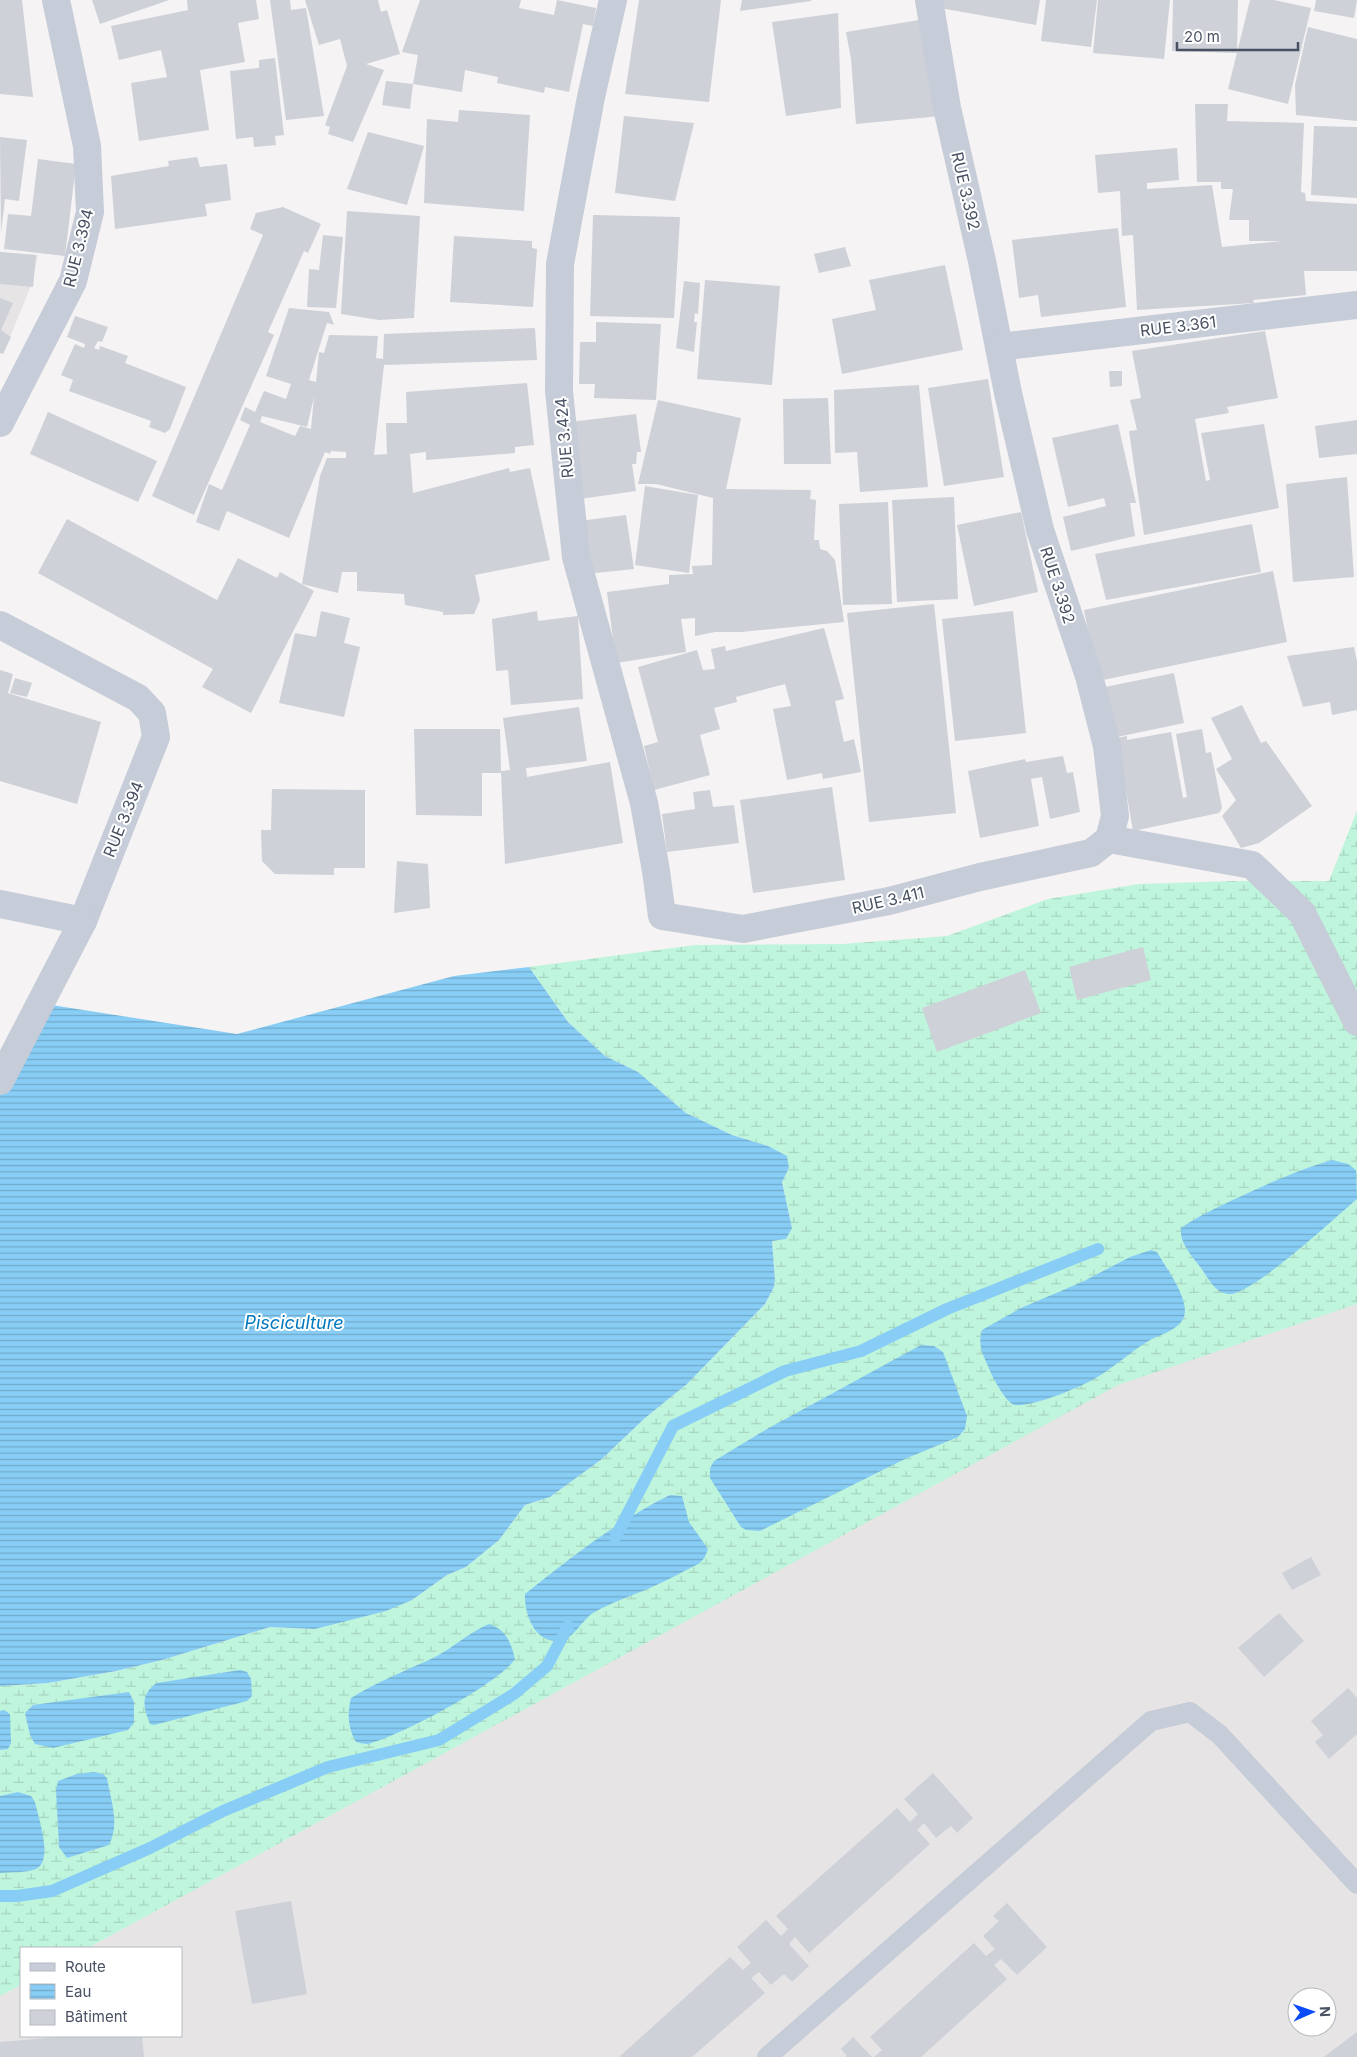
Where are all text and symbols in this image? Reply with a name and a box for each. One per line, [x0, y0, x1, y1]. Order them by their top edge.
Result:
scale bar [1177, 20, 1298, 52]
text: 20 m [1184, 27, 1220, 46]
street label: RUE 3.392 [947, 150, 985, 232]
street label: RUE 3.394 [59, 207, 97, 289]
street label: RUE 3.361 [1139, 311, 1217, 341]
street label: RUE 3.424 [551, 397, 577, 479]
street label: RUE 3.392 [1036, 544, 1080, 626]
street label: RUE 3.394 [99, 778, 147, 860]
street label: RUE 3.411 [850, 882, 926, 918]
water label: Pisciculture [245, 1312, 344, 1333]
legend [20, 1947, 182, 2037]
text: Route [65, 1957, 106, 1976]
text: Eau [65, 1982, 91, 2001]
north arrow [1287, 1987, 1337, 2037]
text: N [1317, 2006, 1334, 2017]
text: Bâtiment [65, 2007, 128, 2026]

